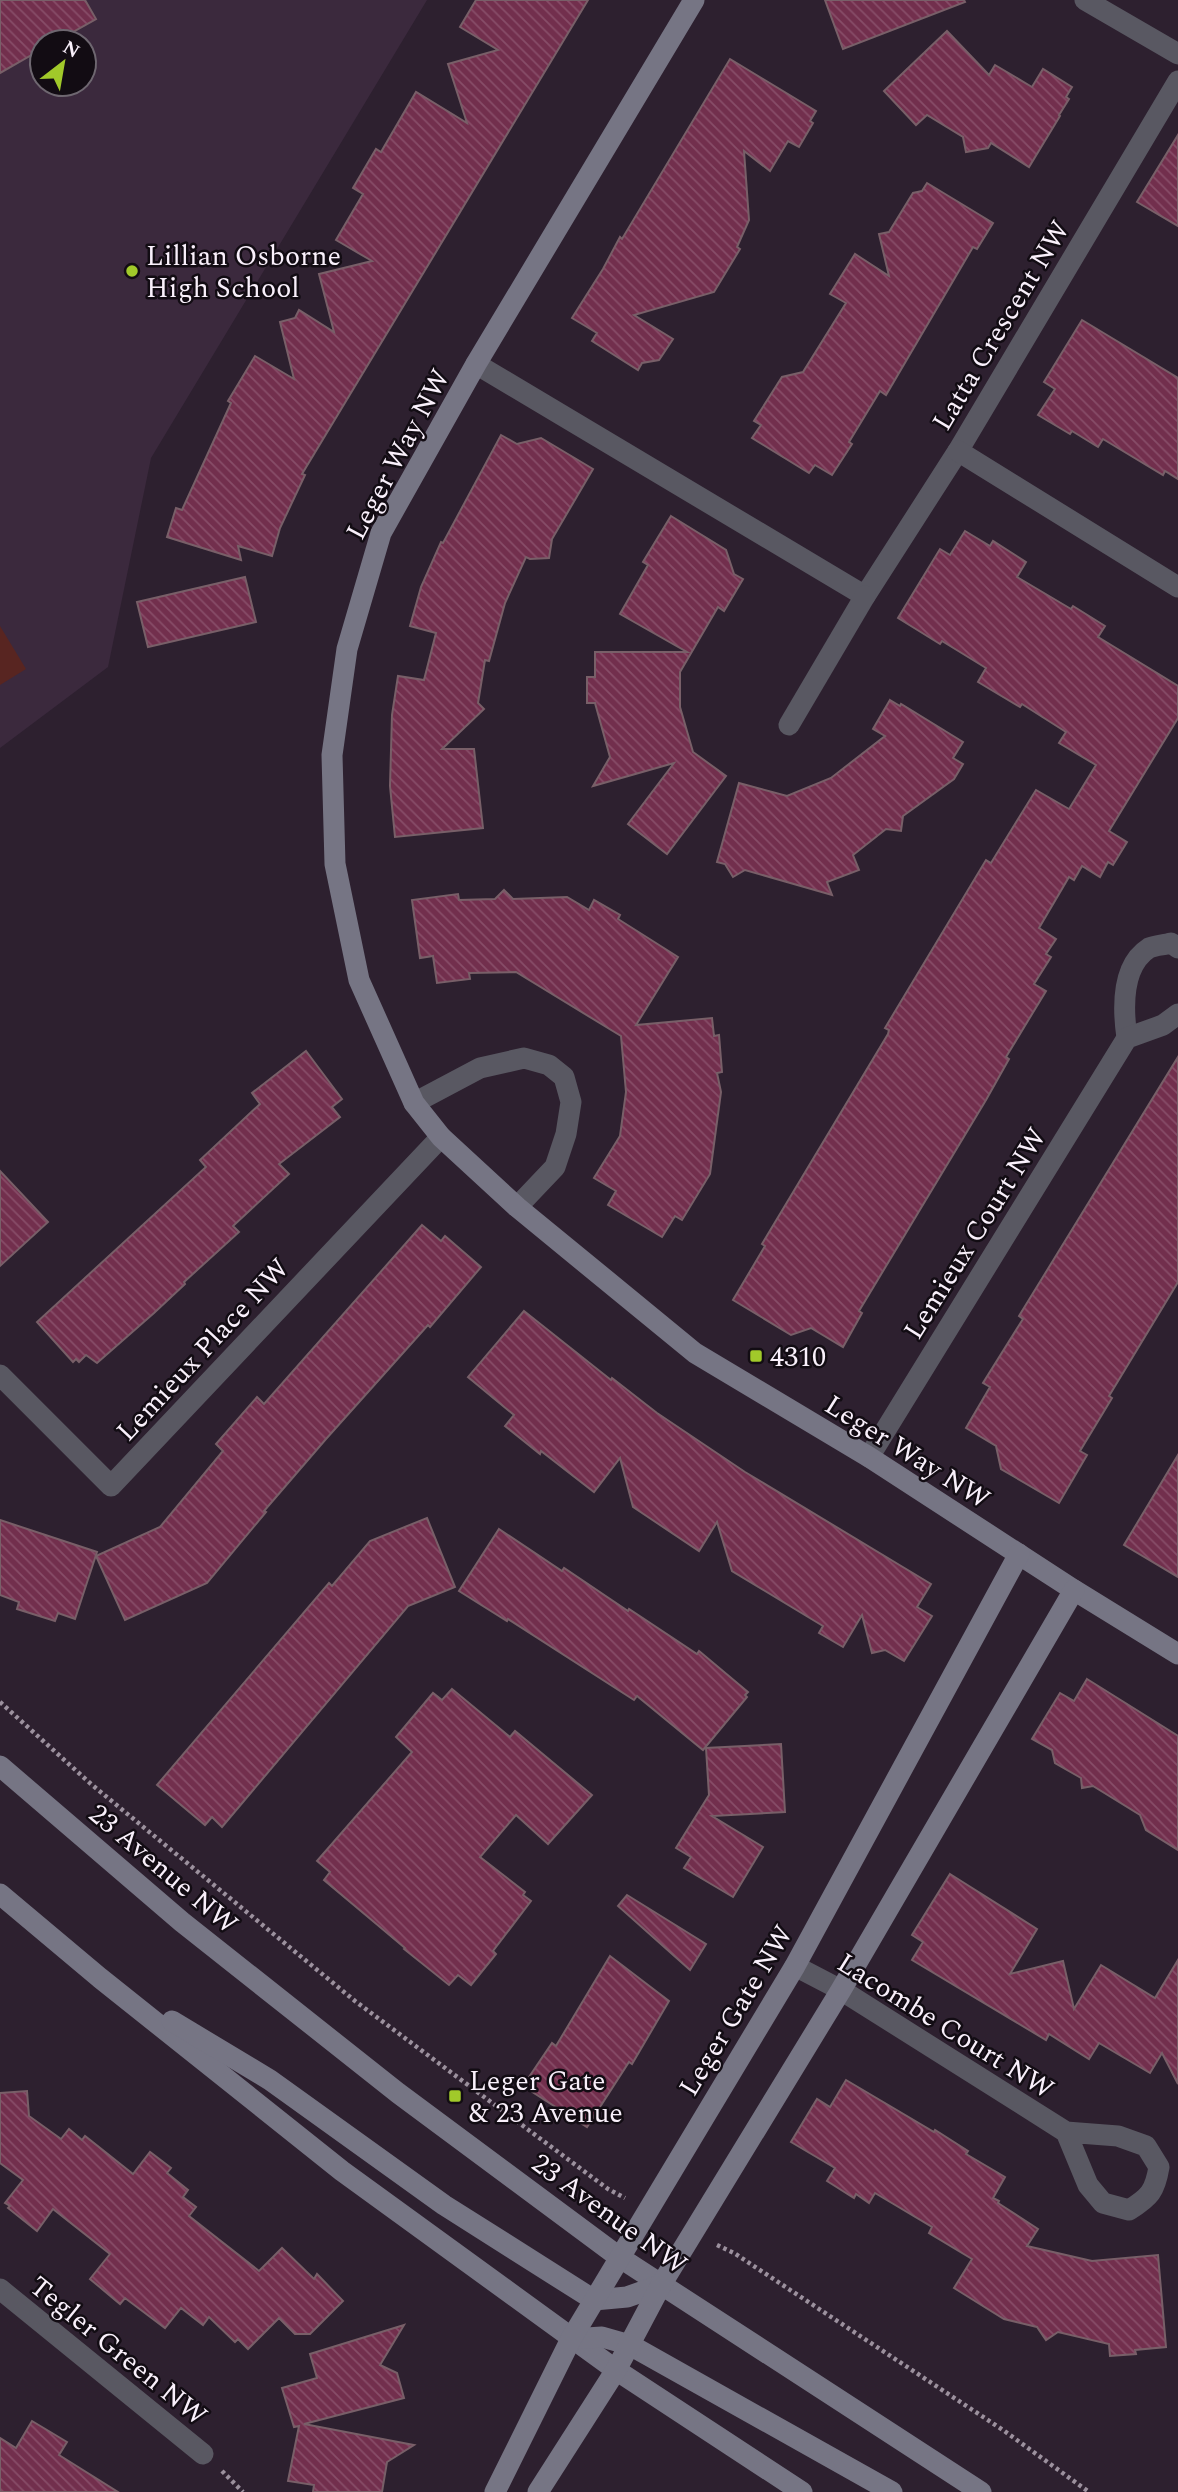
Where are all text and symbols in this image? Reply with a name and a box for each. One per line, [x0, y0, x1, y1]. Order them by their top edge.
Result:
north arrow [28, 28, 98, 98]
text: N [57, 33, 85, 66]
street label: Latta Crescent NW [921, 212, 1081, 439]
place label: Lillian Osborne High School [146, 235, 341, 310]
marker: Lillian Osborne High School [124, 263, 140, 279]
street label: Leger Way NW [335, 361, 462, 548]
street label: Lemieux Court NW [893, 1119, 1058, 1348]
street label: Lemieux Place NW [106, 1248, 300, 1452]
place label: 4310 [770, 1336, 826, 1379]
marker: 4310 [748, 1348, 764, 1364]
street label: Leger Way NW [816, 1384, 999, 1521]
street label: 23 Avenue NW [79, 1794, 248, 1945]
street label: Leger Gate NW [668, 1916, 805, 2105]
street label: Lacombe Court NW [828, 1942, 1063, 2111]
place label: Leger Gate & 23 Avenue [469, 2060, 623, 2135]
marker: Leger Gate & 23 Avenue [447, 2088, 463, 2104]
street label: 23 Avenue NW [522, 2143, 697, 2286]
street label: Tegler Green NW [20, 2266, 217, 2437]

